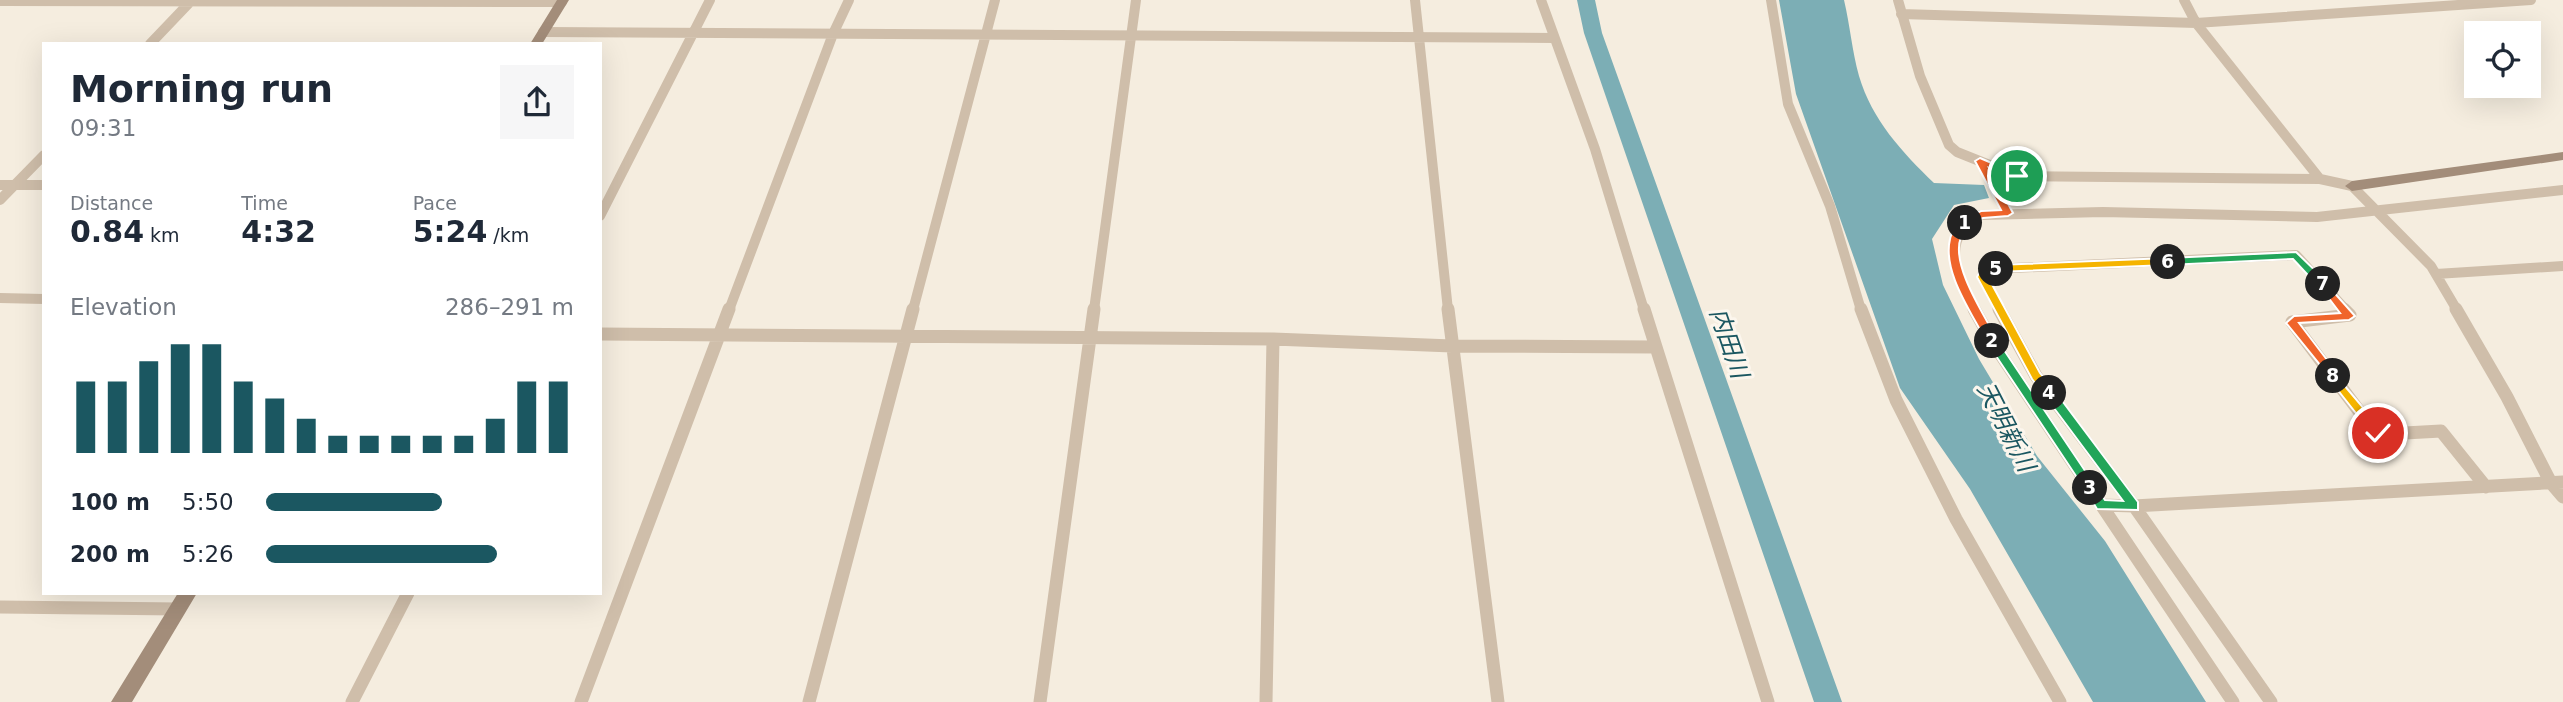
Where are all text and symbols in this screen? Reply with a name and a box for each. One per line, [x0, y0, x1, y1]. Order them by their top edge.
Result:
map controls [2464, 21, 2541, 98]
button: locate [2464, 21, 2541, 98]
button: share [500, 65, 574, 139]
text: Morning run [70, 67, 333, 111]
text: 09:31 [70, 115, 136, 141]
pin [1987, 146, 2047, 206]
icon: arrive [1998, 157, 2036, 195]
text: Distance [70, 192, 153, 214]
text: Time [241, 192, 288, 214]
text: Pace [413, 192, 457, 214]
pin: 1 [1948, 206, 1982, 241]
text: 1 [1958, 211, 1971, 233]
text: 0.84 [70, 214, 144, 249]
text: 4:32 [241, 214, 316, 249]
text: 5:24 [413, 214, 487, 249]
text: km [144, 224, 180, 246]
text: /km [487, 224, 529, 246]
pin: 6 [2150, 244, 2186, 280]
text: 6 [2161, 250, 2174, 272]
pin: 5 [1979, 252, 2014, 286]
text: 5 [1989, 257, 2002, 279]
pin: 7 [2306, 266, 2340, 302]
text: 7 [2316, 272, 2329, 294]
text: Elevation [70, 294, 177, 320]
text: 286–291 m [445, 294, 574, 320]
water label: 内田川 [1704, 304, 1755, 384]
pin: 2 [1974, 324, 2010, 358]
text: 2 [1985, 329, 1998, 351]
pin: 8 [2316, 358, 2350, 394]
text: 8 [2326, 364, 2339, 386]
pin: 4 [2032, 376, 2066, 410]
water label: 天明新川 [1972, 378, 2042, 479]
text: 4 [2042, 381, 2055, 403]
pin [2348, 403, 2408, 463]
icon: check [2359, 414, 2397, 452]
pin: 3 [2072, 470, 2108, 505]
text: 3 [2083, 476, 2096, 498]
text: 100 m [70, 489, 150, 515]
text: 5:50 [182, 489, 234, 515]
text: 200 m [70, 541, 150, 567]
text: 5:26 [182, 541, 234, 567]

